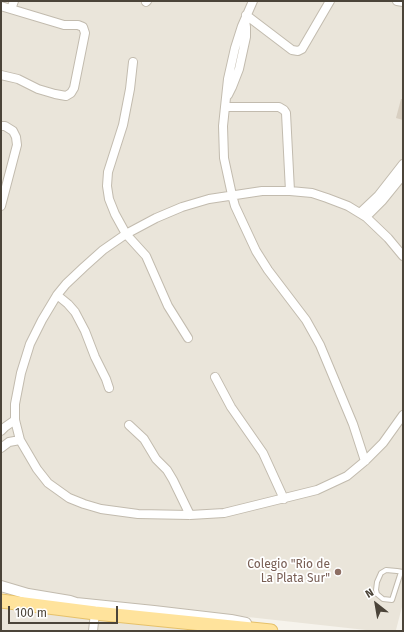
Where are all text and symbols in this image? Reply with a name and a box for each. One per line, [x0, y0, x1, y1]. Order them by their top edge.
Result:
place label: Colegio "Rio de La Plata Sur" [247, 558, 330, 586]
marker: Colegio "Rio de La Plata Sur" [333, 567, 343, 577]
north arrow [356, 584, 396, 624]
text: N [363, 586, 376, 601]
scale bar [10, 598, 120, 624]
text: 100 m [15, 606, 47, 620]

